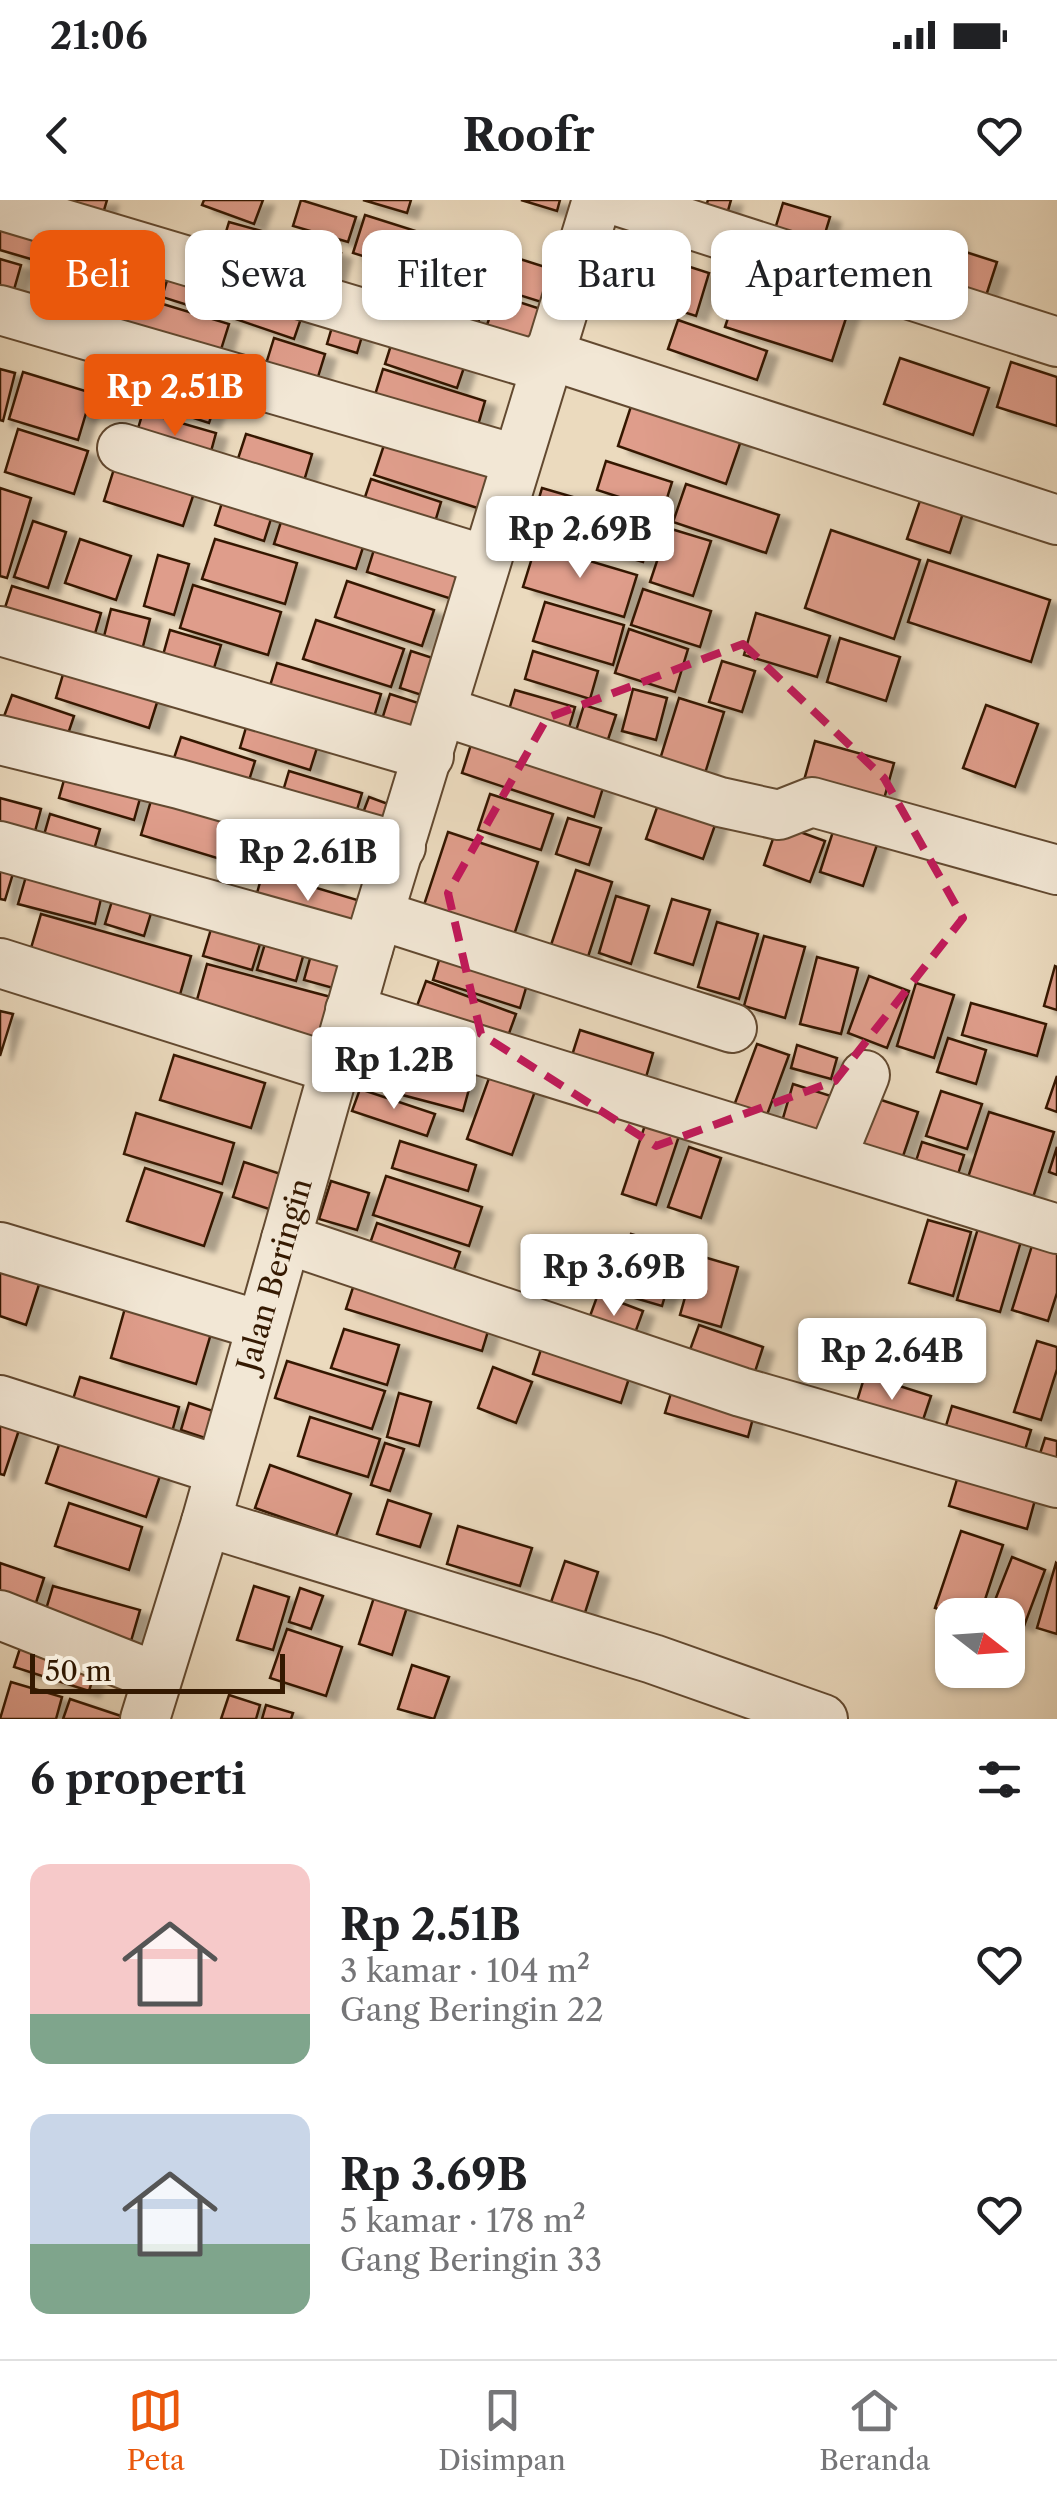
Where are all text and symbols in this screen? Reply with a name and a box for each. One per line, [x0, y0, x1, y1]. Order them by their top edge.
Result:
text: 21:06 [50, 12, 148, 59]
text: Roofr [462, 107, 595, 163]
icon: back [30, 108, 85, 163]
icon: heart [972, 108, 1027, 163]
chip: Beli [30, 230, 165, 320]
chip: Sewa [185, 230, 342, 320]
chip: Filter [362, 230, 522, 320]
chip: Baru [542, 230, 691, 320]
chip: Apartemen [711, 230, 968, 320]
pin: Rp 2.51B [72, 354, 278, 439]
text: Rp 2.51B [106, 367, 244, 406]
pin: Rp 2.69B [477, 496, 683, 581]
text: Rp 2.69B [508, 509, 652, 548]
pin: Rp 2.61B [205, 819, 411, 904]
text: Rp 2.61B [238, 832, 378, 871]
pin: Rp 1.2B [302, 1027, 486, 1112]
text: Rp 1.2B [334, 1040, 454, 1079]
street label: Jalan Beringin [228, 1174, 320, 1380]
pin: Rp 3.69B [511, 1234, 717, 1319]
text: Rp 3.69B [542, 1247, 686, 1286]
pin: Rp 2.64B [789, 1318, 995, 1403]
text: Rp 2.64B [820, 1331, 964, 1370]
north arrow [935, 1598, 1025, 1688]
map controls [935, 1598, 1025, 1688]
scale bar [30, 1649, 285, 1694]
text: 50 m [45, 1654, 112, 1688]
icon: filters [972, 1752, 1027, 1807]
text: 6 properti [30, 1753, 246, 1805]
text: Rp 2.51B [340, 1899, 521, 1951]
icon: home [110, 1904, 230, 2024]
icon: heart [972, 1937, 1027, 1992]
text: 3 kamar · 104 m² [340, 1951, 590, 1990]
text: Gang Beringin 22 [340, 1990, 604, 2029]
text: Rp 3.69B [340, 2149, 528, 2201]
icon: home [110, 2154, 230, 2274]
icon: heart [972, 2187, 1027, 2242]
text: 5 kamar · 178 m² [340, 2201, 586, 2240]
text: Gang Beringin 33 [340, 2240, 602, 2279]
tab: Peta [127, 2383, 185, 2477]
tab: Disimpan [438, 2383, 566, 2477]
tab: Beranda [819, 2383, 930, 2477]

